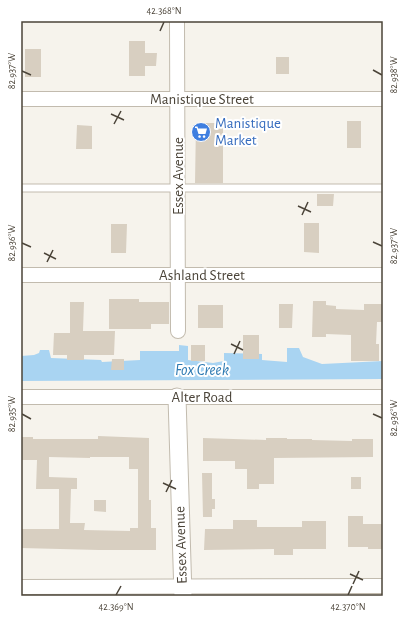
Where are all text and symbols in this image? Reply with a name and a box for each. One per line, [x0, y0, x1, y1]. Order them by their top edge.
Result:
text: 42.368°N [147, 6, 181, 16]
text: 82.937°W [7, 53, 17, 89]
text: 82.938°W [389, 56, 399, 94]
street label: Manistique Street [150, 92, 254, 107]
place label: Manistique Market [215, 116, 281, 148]
supermarket icon: Manistique Market [190, 121, 212, 143]
street label: Essex Avenue [171, 137, 186, 215]
text: 82.936°W [7, 224, 17, 262]
text: 82.937°W [389, 228, 399, 264]
street label: Ashland Street [159, 268, 245, 283]
water label: Fox Creek [175, 362, 229, 378]
street label: Alter Road [171, 390, 233, 405]
text: 82.935°W [7, 396, 17, 432]
text: 82.936°W [389, 399, 399, 437]
street label: Essex Avenue [172, 506, 190, 584]
text: 42.369°N [99, 602, 133, 612]
text: 42.370°N [331, 602, 365, 612]

